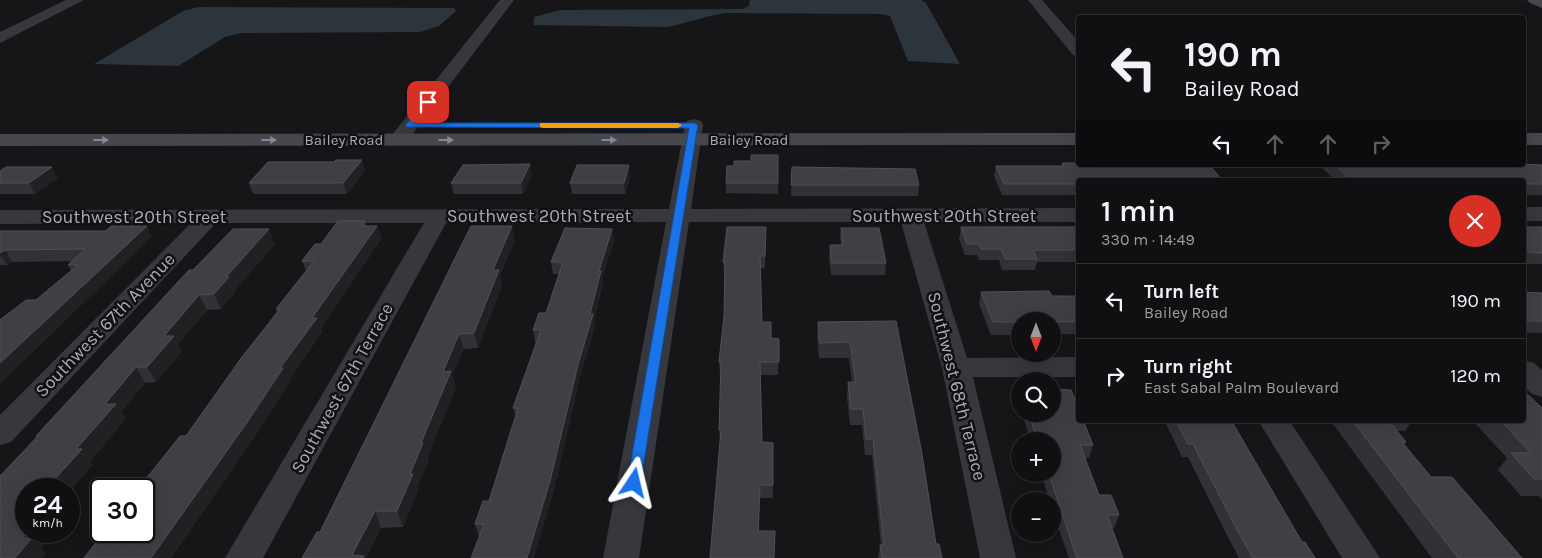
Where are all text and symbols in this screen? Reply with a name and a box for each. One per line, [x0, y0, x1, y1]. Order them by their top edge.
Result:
text: 190 m [1184, 34, 1282, 75]
icon: left [1101, 35, 1166, 100]
text: Bailey Road [1184, 76, 1300, 102]
pin [407, 81, 449, 123]
icon: arrive [414, 88, 442, 116]
icon: left [1208, 130, 1236, 158]
icon: ahead [1261, 130, 1289, 158]
icon: ahead [1314, 130, 1342, 158]
icon: right [1367, 130, 1395, 158]
street label: Bailey Road [304, 131, 384, 149]
street label: Bailey Road [709, 131, 789, 149]
one-way arrow [93, 136, 109, 144]
one-way arrow [261, 136, 277, 144]
one-way arrow [439, 136, 455, 144]
one-way arrow [601, 136, 617, 144]
text: 1 min [1101, 193, 1175, 229]
button: close [1449, 195, 1501, 247]
street label: Southwest 20th Street [447, 205, 631, 227]
street label: Southwest 20th Street [852, 205, 1036, 227]
street label: Southwest 20th Street [42, 206, 226, 228]
text: 330 m · 14:49 [1101, 230, 1195, 249]
street label: Southwest 67th Avenue [30, 248, 180, 402]
text: Turn left [1144, 281, 1219, 303]
icon: left [1101, 287, 1129, 315]
street label: Southwest 68th Terrace [923, 289, 991, 483]
text: 190 m [1450, 290, 1501, 312]
street label: Southwest 67th Terrace [286, 299, 398, 477]
text: Bailey Road [1144, 303, 1228, 322]
north arrow [1011, 312, 1061, 362]
map controls [1011, 312, 1061, 542]
text: Turn right [1144, 356, 1233, 378]
icon: right [1101, 362, 1129, 390]
text: 120 m [1450, 365, 1501, 387]
button: search [1011, 372, 1061, 422]
text: East Sabal Palm Boulevard [1144, 378, 1339, 397]
button: + [1011, 432, 1061, 482]
position arrow [607, 456, 659, 508]
speed limit sign: 30 [90, 478, 155, 543]
text: 24 [32, 490, 63, 519]
button: − [1011, 492, 1061, 542]
text: km/h [32, 516, 63, 530]

